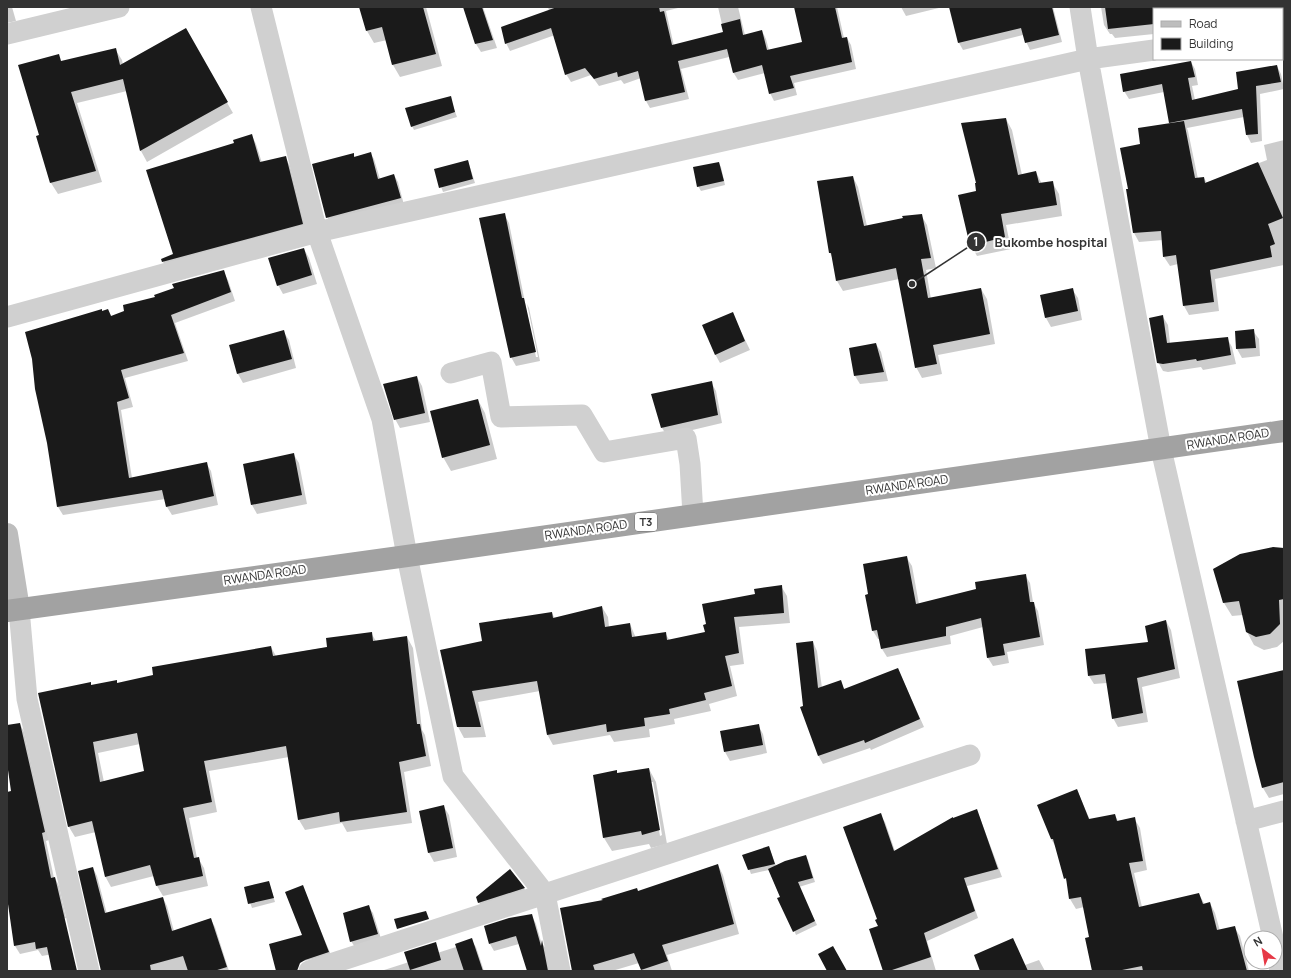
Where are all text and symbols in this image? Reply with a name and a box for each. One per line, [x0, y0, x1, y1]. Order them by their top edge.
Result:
legend [1153, 8, 1283, 60]
text: Road [1189, 15, 1217, 32]
text: Building [1189, 35, 1233, 52]
callout: Bukombe hospital [966, 230, 1115, 255]
text: 1 [973, 233, 979, 250]
text: Bukombe hospital [995, 233, 1107, 251]
street label: RWANDA ROAD [1185, 424, 1270, 453]
street label: RWANDA ROAD [865, 470, 949, 499]
road number: T3 [635, 513, 657, 531]
street label: RWANDA ROAD [544, 515, 628, 544]
street label: RWANDA ROAD [223, 560, 307, 589]
north arrow [1243, 930, 1283, 970]
text: N [1250, 932, 1265, 949]

